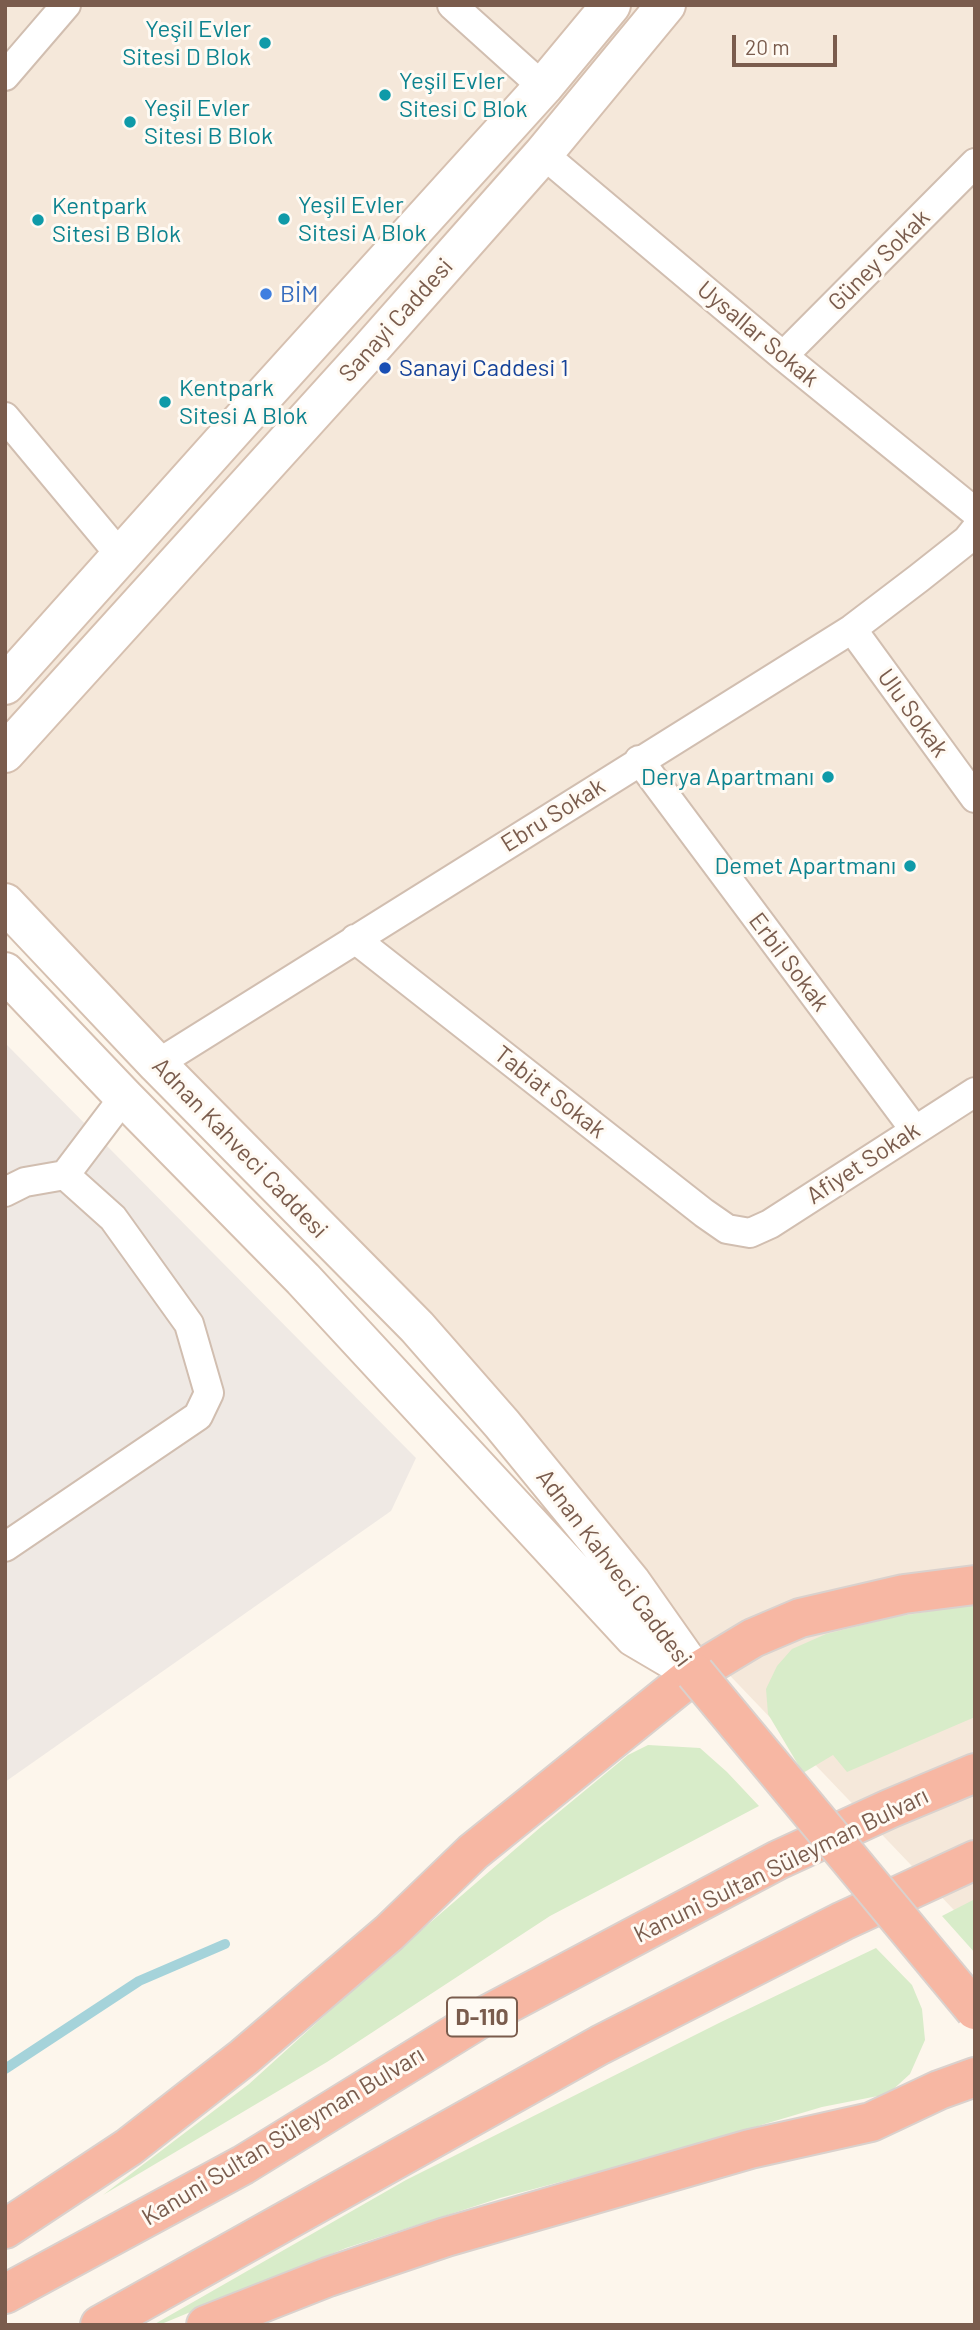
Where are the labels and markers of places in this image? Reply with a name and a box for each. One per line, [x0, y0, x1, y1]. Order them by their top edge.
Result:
place label: Yeşil Evler Sitesi D Blok [122, 15, 251, 71]
marker: Yeşil Evler Sitesi D Blok [257, 35, 273, 51]
place label: Yeşil Evler Sitesi C Blok [399, 67, 528, 123]
marker: Yeşil Evler Sitesi C Blok [377, 87, 393, 103]
place label: Yeşil Evler Sitesi B Blok [144, 94, 273, 150]
marker: Yeşil Evler Sitesi B Blok [122, 114, 138, 130]
place label: Yeşil Evler Sitesi A Blok [298, 191, 427, 247]
place label: Kentpark Sitesi B Blok [52, 192, 181, 248]
marker: Yeşil Evler Sitesi A Blok [276, 211, 292, 227]
marker: Kentpark Sitesi B Blok [30, 212, 46, 228]
place label: BİM [280, 280, 318, 308]
marker: BİM [258, 286, 274, 302]
place label: Sanayi Caddesi 1 [399, 354, 569, 382]
marker: Sanayi Caddesi 1 [377, 360, 393, 376]
place label: Kentpark Sitesi A Blok [179, 374, 308, 430]
marker: Kentpark Sitesi A Blok [157, 394, 173, 410]
place label: Derya Apartmanı [641, 763, 814, 791]
marker: Derya Apartmanı [820, 769, 836, 785]
place label: Demet Apartmanı [715, 852, 896, 880]
marker: Demet Apartmanı [902, 858, 918, 874]

